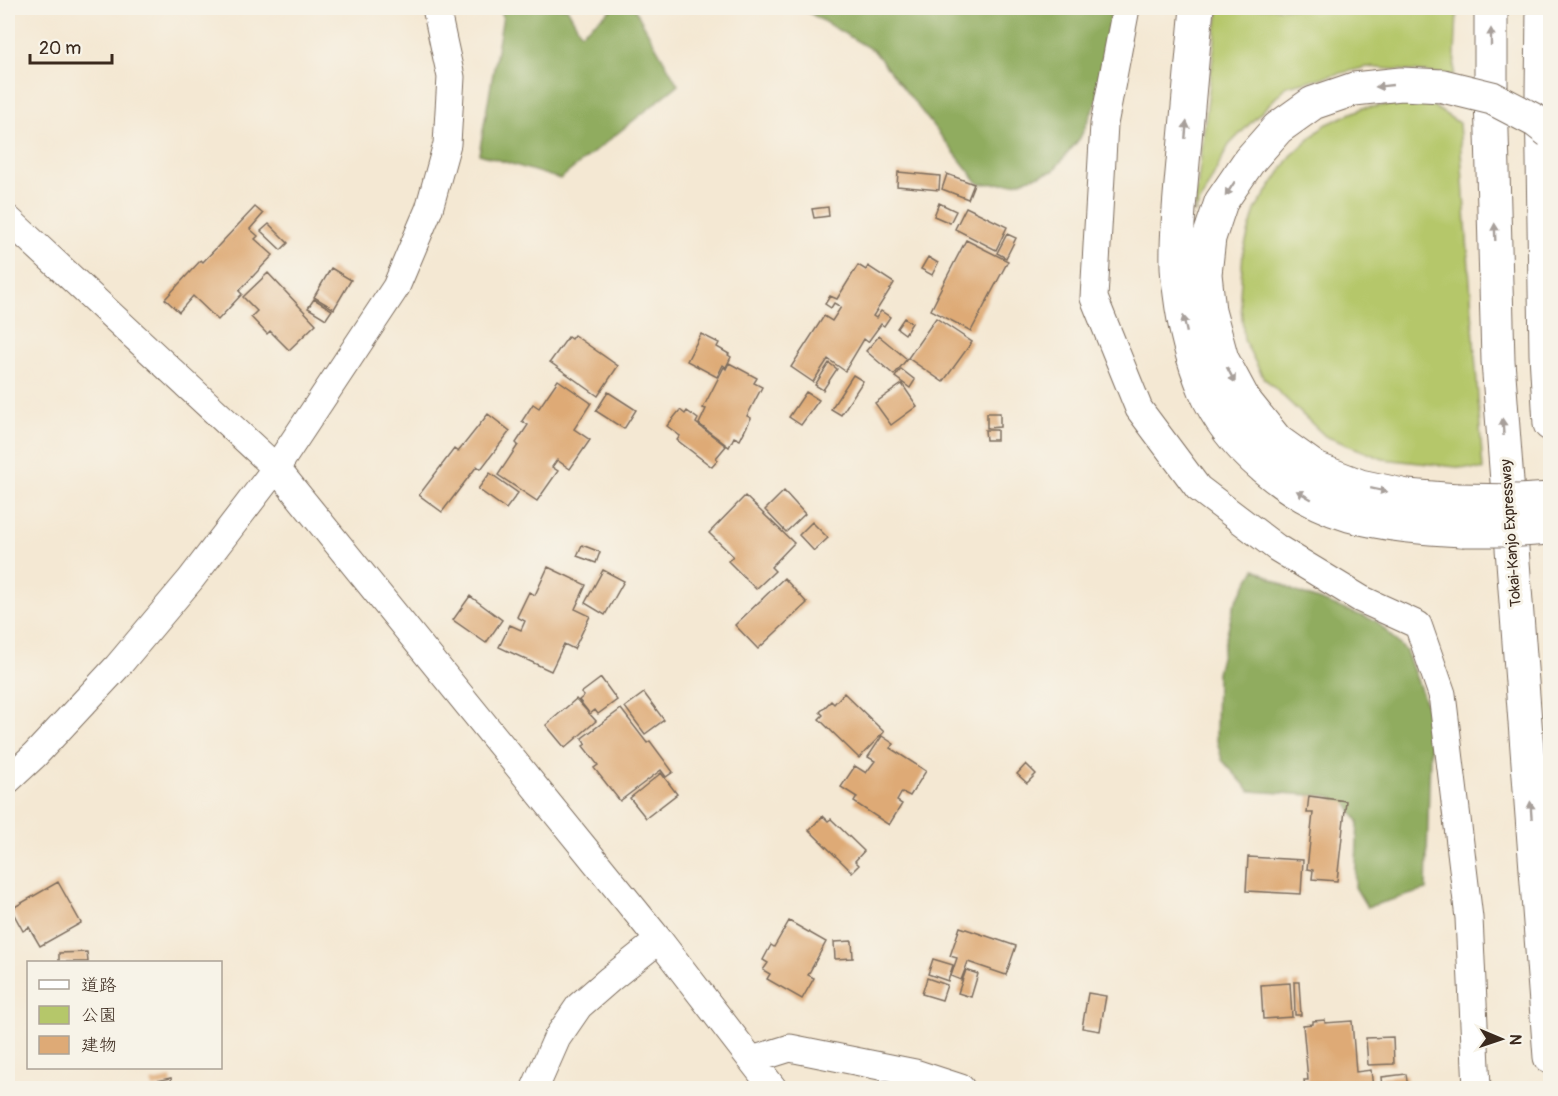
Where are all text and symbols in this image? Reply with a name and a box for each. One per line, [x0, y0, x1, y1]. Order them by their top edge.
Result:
scale bar [30, 27, 112, 65]
one-way arrow [1486, 28, 1496, 47]
text: 20 m [39, 37, 81, 60]
one-way arrow [1375, 81, 1394, 91]
one-way arrow [1181, 120, 1191, 139]
one-way arrow [1224, 181, 1235, 197]
one-way arrow [1490, 223, 1499, 242]
one-way arrow [1179, 315, 1189, 333]
one-way arrow [1226, 367, 1236, 384]
one-way arrow [1498, 418, 1508, 437]
street label: Tokai-Kanjo Expressway [1496, 458, 1526, 607]
one-way arrow [1370, 486, 1389, 495]
one-way arrow [1295, 490, 1312, 500]
one-way arrow [1526, 800, 1536, 819]
legend [27, 961, 222, 1069]
text: 道路 [81, 974, 117, 997]
text: 公園 [81, 1004, 117, 1027]
north arrow [1471, 1009, 1531, 1069]
text: 建物 [81, 1034, 117, 1057]
text: N [1505, 1034, 1525, 1045]

